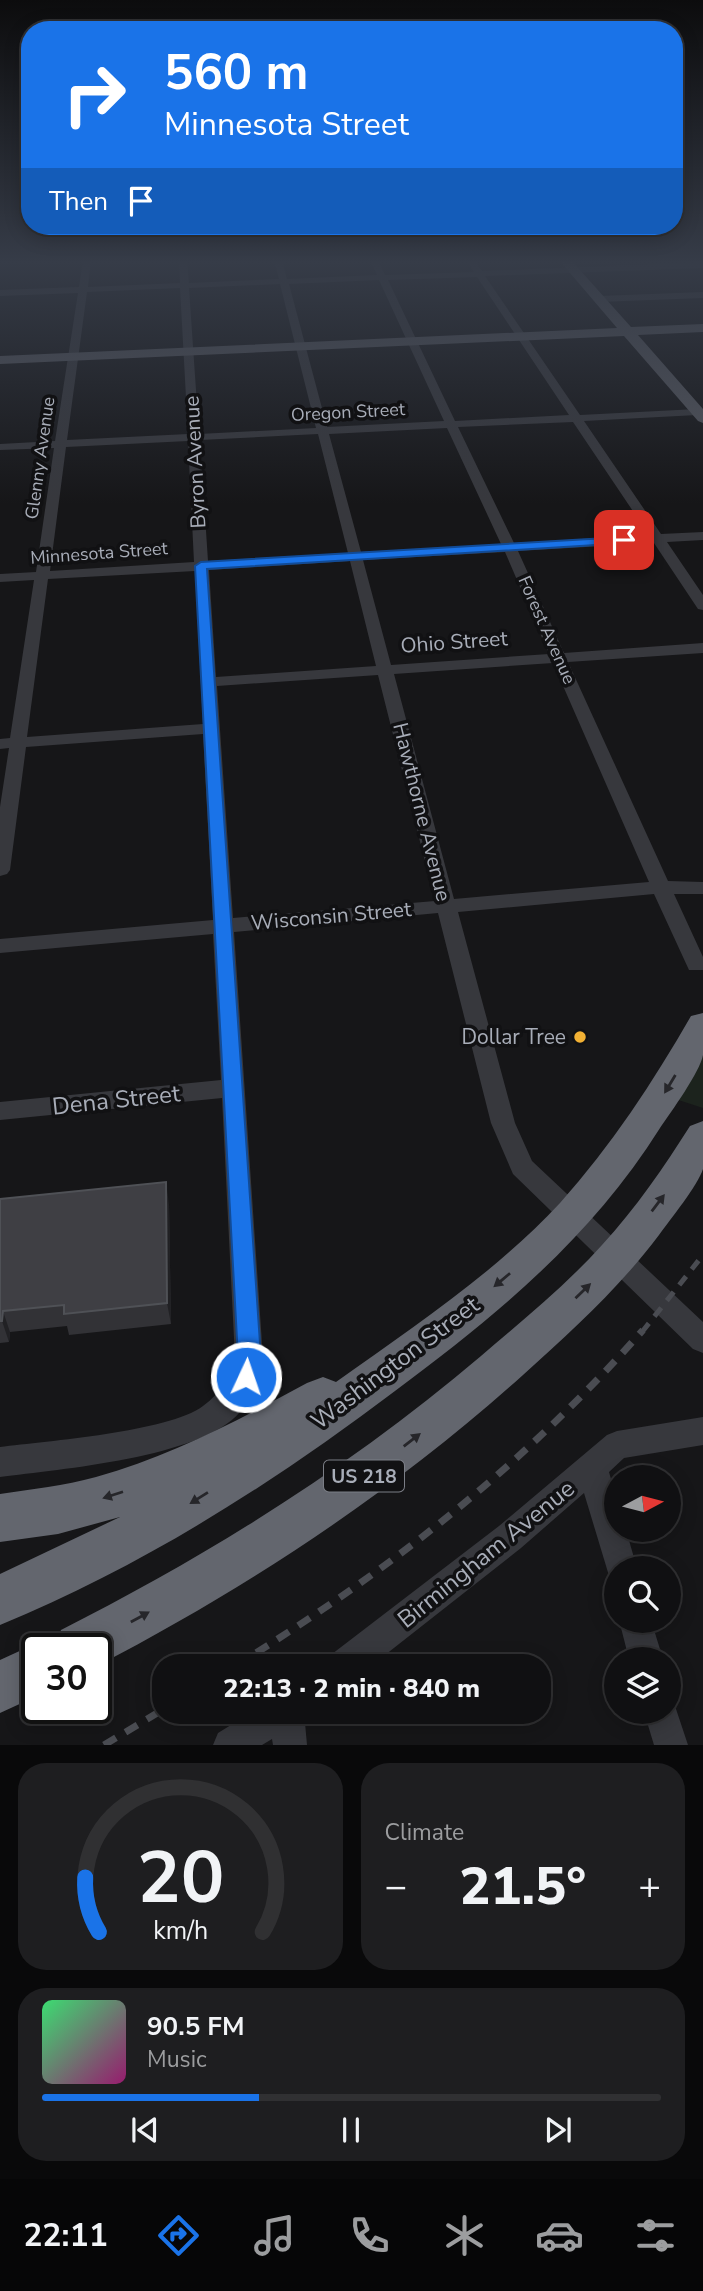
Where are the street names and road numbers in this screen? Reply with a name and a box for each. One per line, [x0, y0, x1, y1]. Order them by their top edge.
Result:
street label: Glenny Avenue [20, 395, 60, 521]
street label: Byron Avenue [178, 395, 212, 529]
street label: Oregon Street [290, 397, 406, 427]
street label: Minnesota Street [29, 536, 169, 570]
street label: Forest Avenue [512, 572, 582, 688]
street label: Ohio Street [400, 624, 509, 660]
street label: Hawthorne Avenue [386, 720, 458, 904]
street label: Wisconsin Street [250, 895, 413, 937]
street label: Dena Street [50, 1077, 182, 1123]
street label: Washington Street [304, 1289, 486, 1437]
road number: US 218 [324, 1460, 404, 1492]
street label: Birmingham Avenue [391, 1473, 581, 1635]

